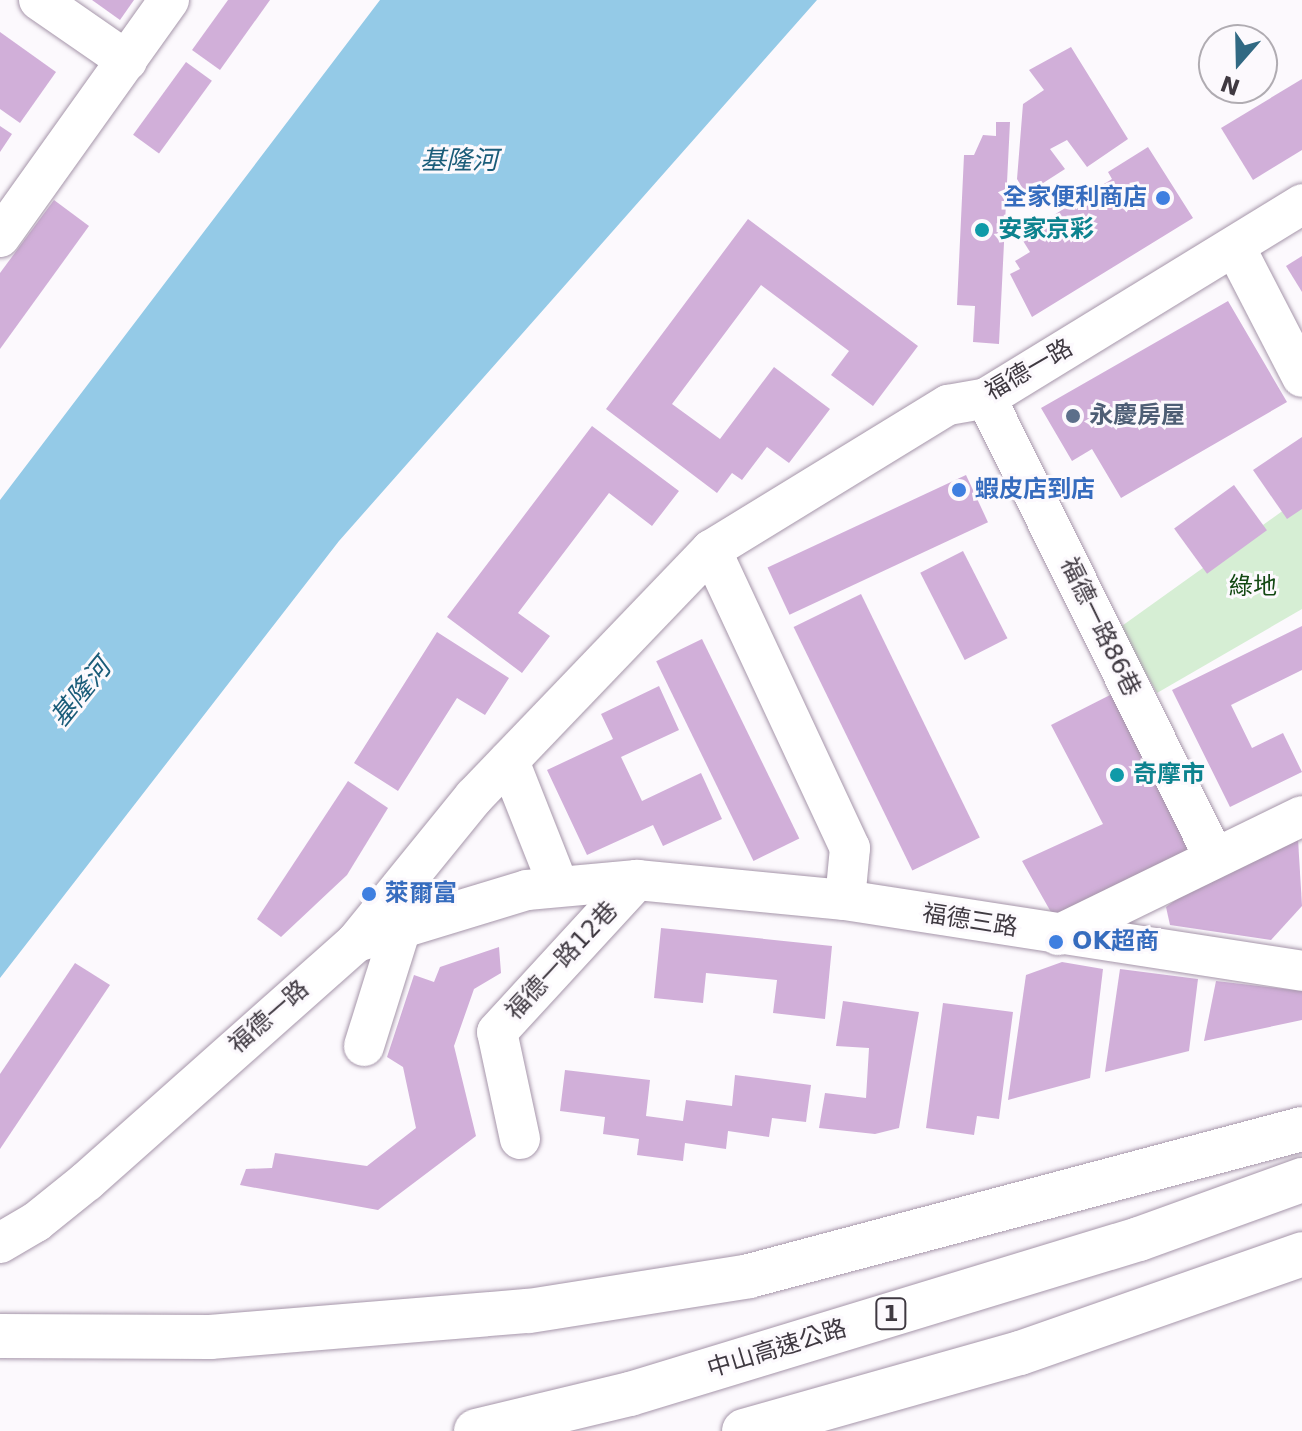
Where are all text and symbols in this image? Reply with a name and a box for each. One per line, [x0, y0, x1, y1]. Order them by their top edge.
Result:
north arrow [1198, 24, 1278, 104]
text: N [1217, 70, 1243, 100]
water label: 基隆河 [420, 145, 498, 177]
place label: 全家便利商店 [1003, 184, 1147, 212]
marker: 全家便利商店 [1154, 189, 1172, 207]
place label: 安家京彩 [998, 216, 1094, 244]
marker: 安家京彩 [973, 221, 991, 239]
street label: 福德一路 [980, 334, 1078, 406]
place label: 永慶房屋 [1089, 402, 1185, 430]
marker: 永慶房屋 [1064, 407, 1082, 425]
place label: 蝦皮店到店 [975, 476, 1095, 504]
marker: 蝦皮店到店 [950, 481, 968, 499]
street label: 福德一路86巷 [1054, 553, 1146, 701]
park label: 綠地 [1229, 573, 1277, 601]
water label: 基隆河 [44, 653, 118, 733]
place label: 奇摩市 [1133, 761, 1205, 789]
marker: 奇摩市 [1108, 766, 1126, 784]
place label: 萊爾富 [385, 880, 457, 908]
marker: 萊爾富 [360, 885, 378, 903]
street label: 福德一路12巷 [500, 896, 624, 1026]
street label: 福德三路 [920, 899, 1020, 943]
place label: OK超商 [1072, 928, 1159, 956]
marker: OK超商 [1047, 933, 1065, 951]
street label: 福德一路 [223, 975, 315, 1059]
road number: 1 [875, 1296, 907, 1332]
street label: 中山高速公路 [704, 1314, 850, 1384]

